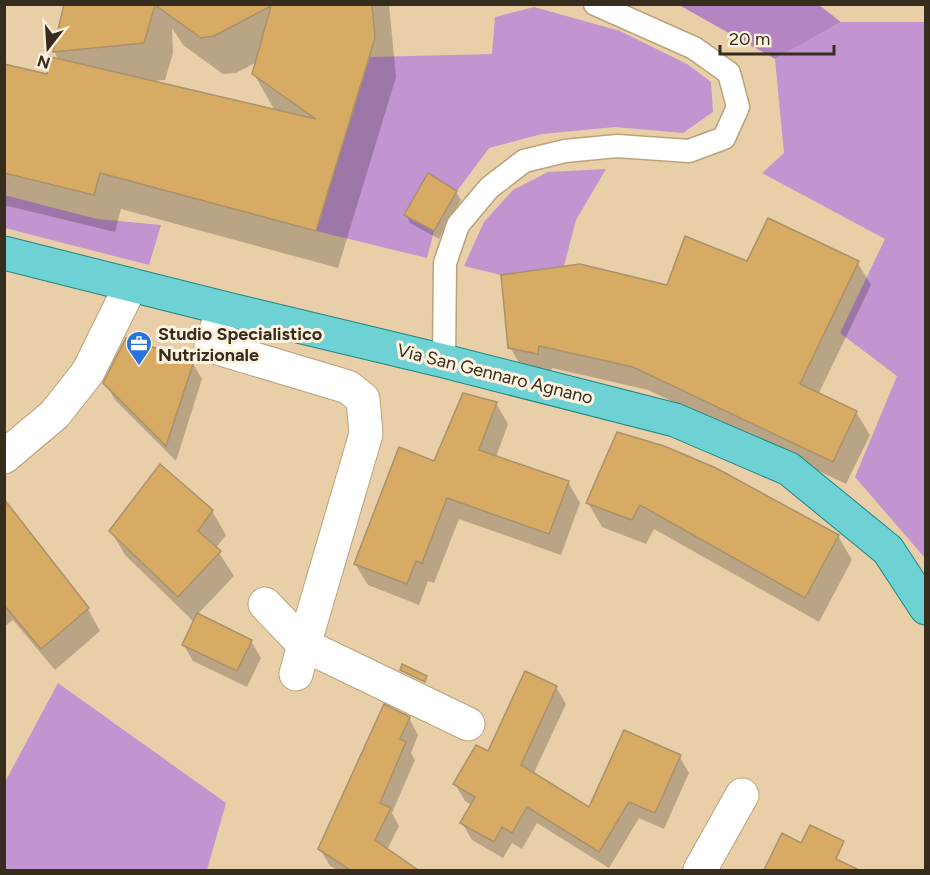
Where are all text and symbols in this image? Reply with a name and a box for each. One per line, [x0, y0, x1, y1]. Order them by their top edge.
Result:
north arrow [18, 18, 78, 78]
scale bar [720, 18, 834, 56]
text: 20 m [729, 28, 770, 50]
text: N [35, 51, 52, 73]
place label: Studio Specialistico Nutrizionale [158, 323, 322, 366]
office icon: Studio Specialistico Nutrizionale [124, 329, 154, 367]
street label: Via San Gennaro Agnano [395, 339, 595, 409]

